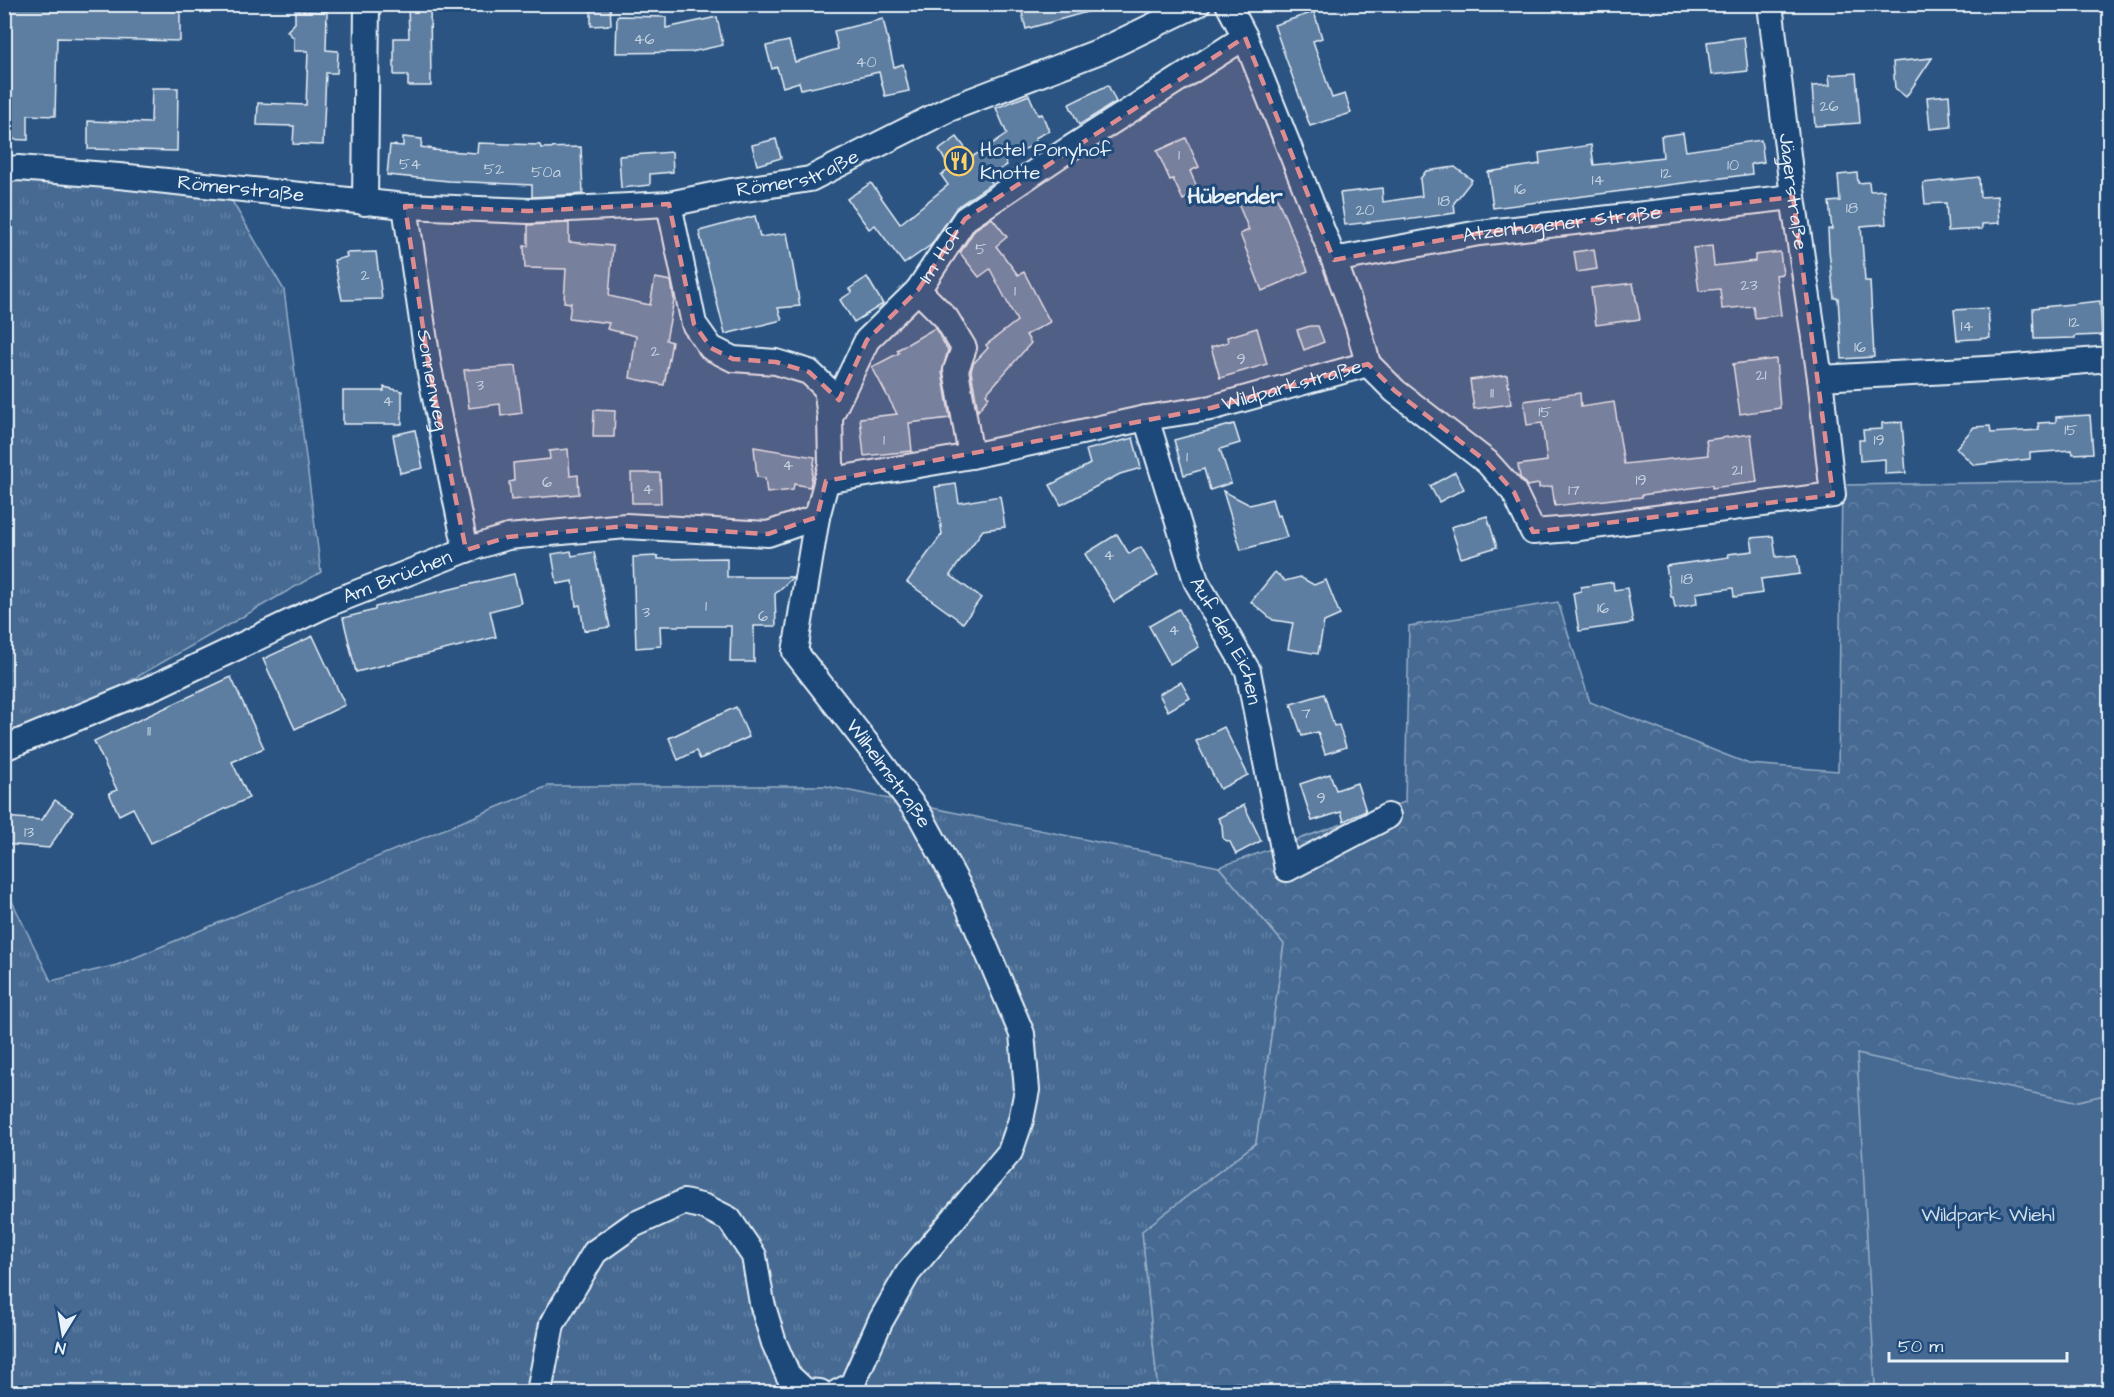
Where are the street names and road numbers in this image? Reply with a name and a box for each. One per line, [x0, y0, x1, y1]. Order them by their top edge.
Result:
street label: Jägerstraße [1772, 132, 1815, 252]
street label: Römerstraße [734, 143, 864, 204]
street label: Römerstraße [176, 168, 306, 209]
street label: Atzenhagener Straße [1460, 198, 1663, 250]
street label: Im Hof [912, 222, 970, 289]
street label: Sonnenweg [409, 327, 455, 433]
street label: Wildparkstraße [1219, 352, 1365, 418]
street label: Am Brüchen [338, 543, 456, 611]
street label: Auf den Eichen [1183, 572, 1268, 707]
street label: Wilhelmstraße [839, 714, 938, 833]

